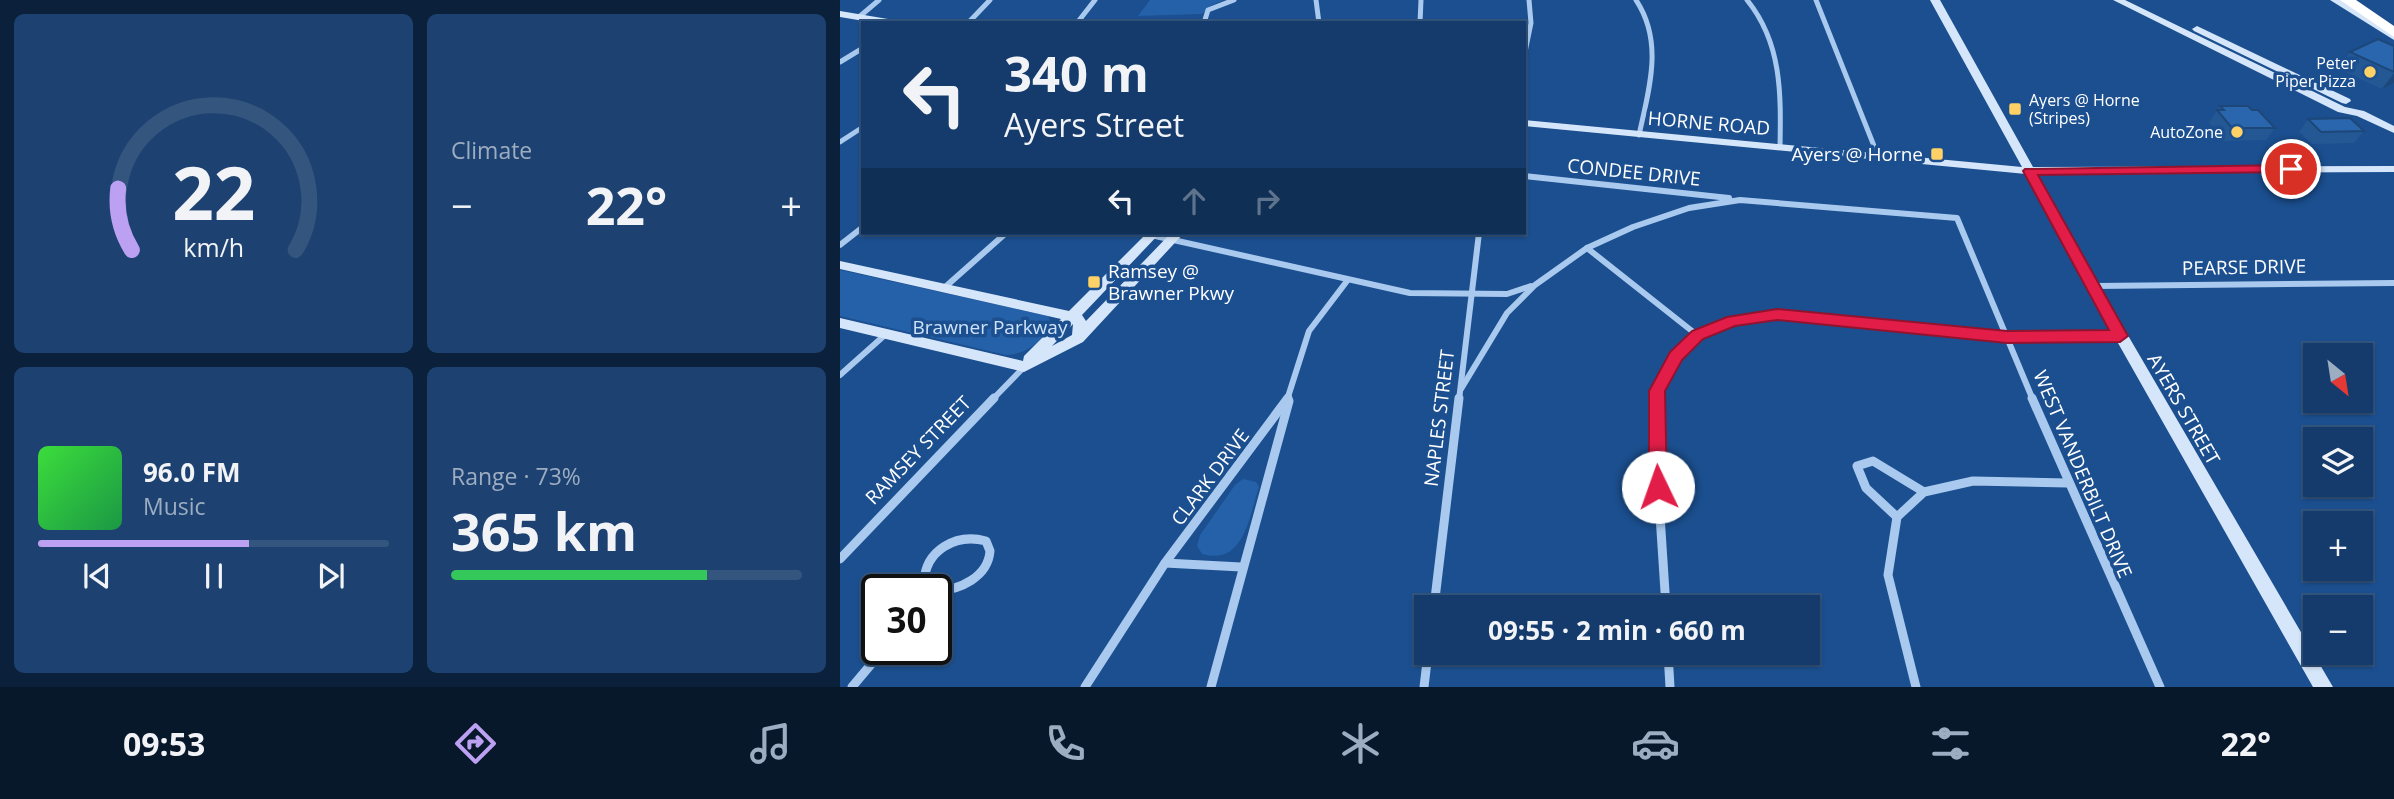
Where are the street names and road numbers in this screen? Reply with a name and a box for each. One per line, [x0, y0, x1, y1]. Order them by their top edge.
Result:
street label: HORNE ROAD [1647, 105, 1771, 141]
street label: CONDEE DRIVE [1566, 152, 1702, 192]
street label: PEARSE DRIVE [2182, 253, 2306, 281]
street label: NAPLES STREET [1418, 348, 1460, 488]
street label: AYERS STREET [2142, 349, 2227, 470]
street label: WEST VANDERBILT DRIVE [2027, 366, 2139, 582]
street label: RAMSEY STREET [859, 390, 977, 510]
street label: CLARK DRIVE [1165, 423, 1255, 531]

